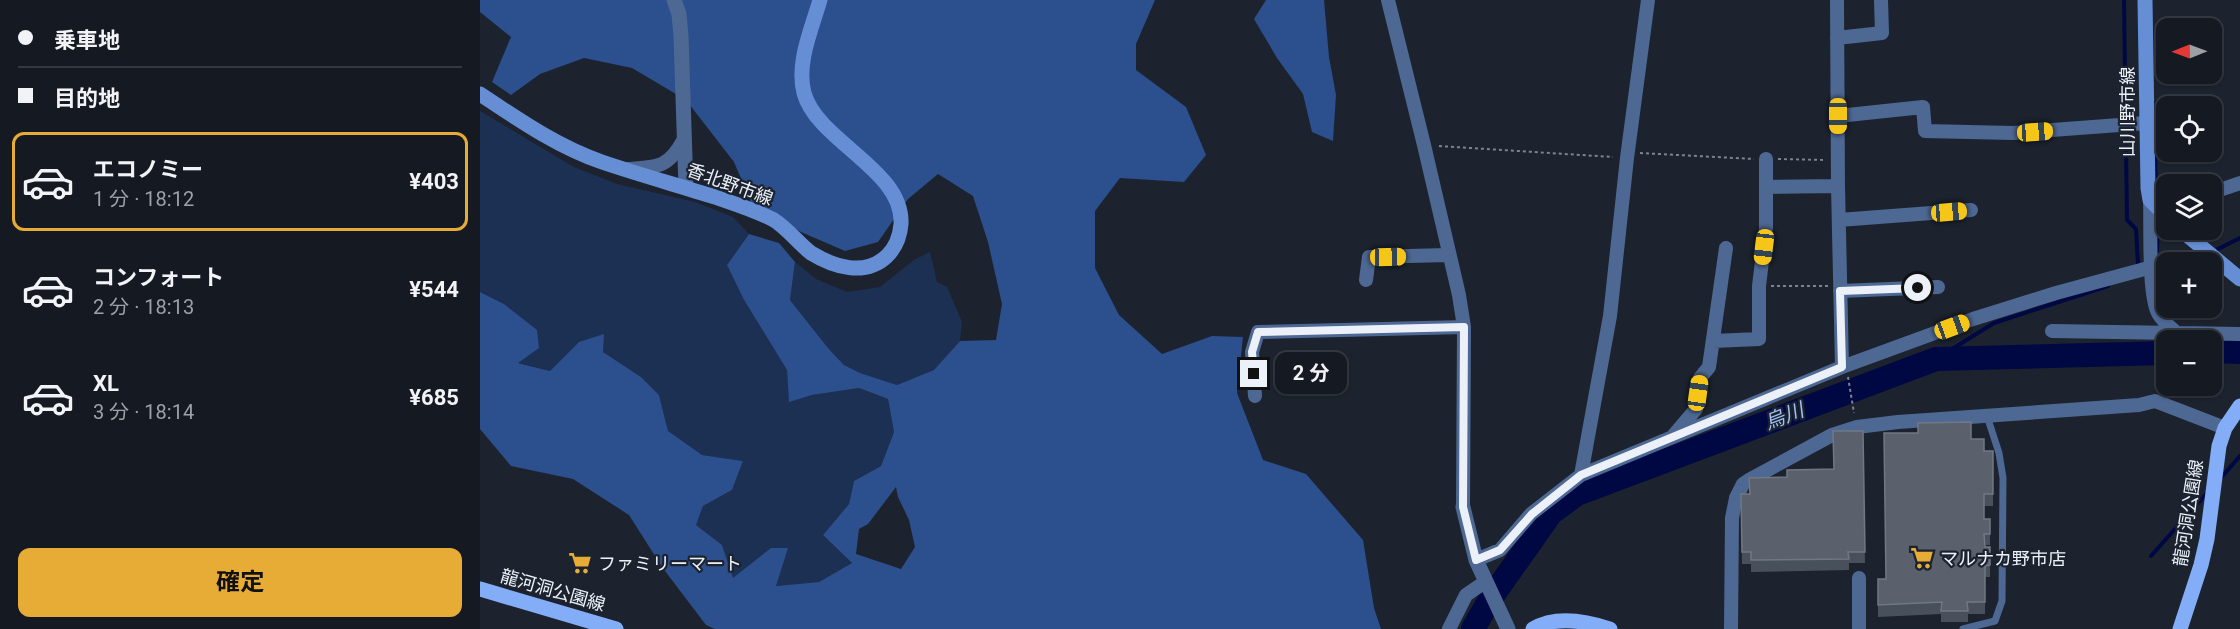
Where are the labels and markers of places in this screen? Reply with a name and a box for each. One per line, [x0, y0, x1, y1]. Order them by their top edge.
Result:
supermarket icon: マルナカ野市店 [1909, 545, 1935, 571]
place label: マルナカ野市店 [1940, 548, 2066, 569]
supermarket icon: ファミリーマート [567, 550, 593, 576]
place label: ファミリーマート [598, 553, 742, 574]

